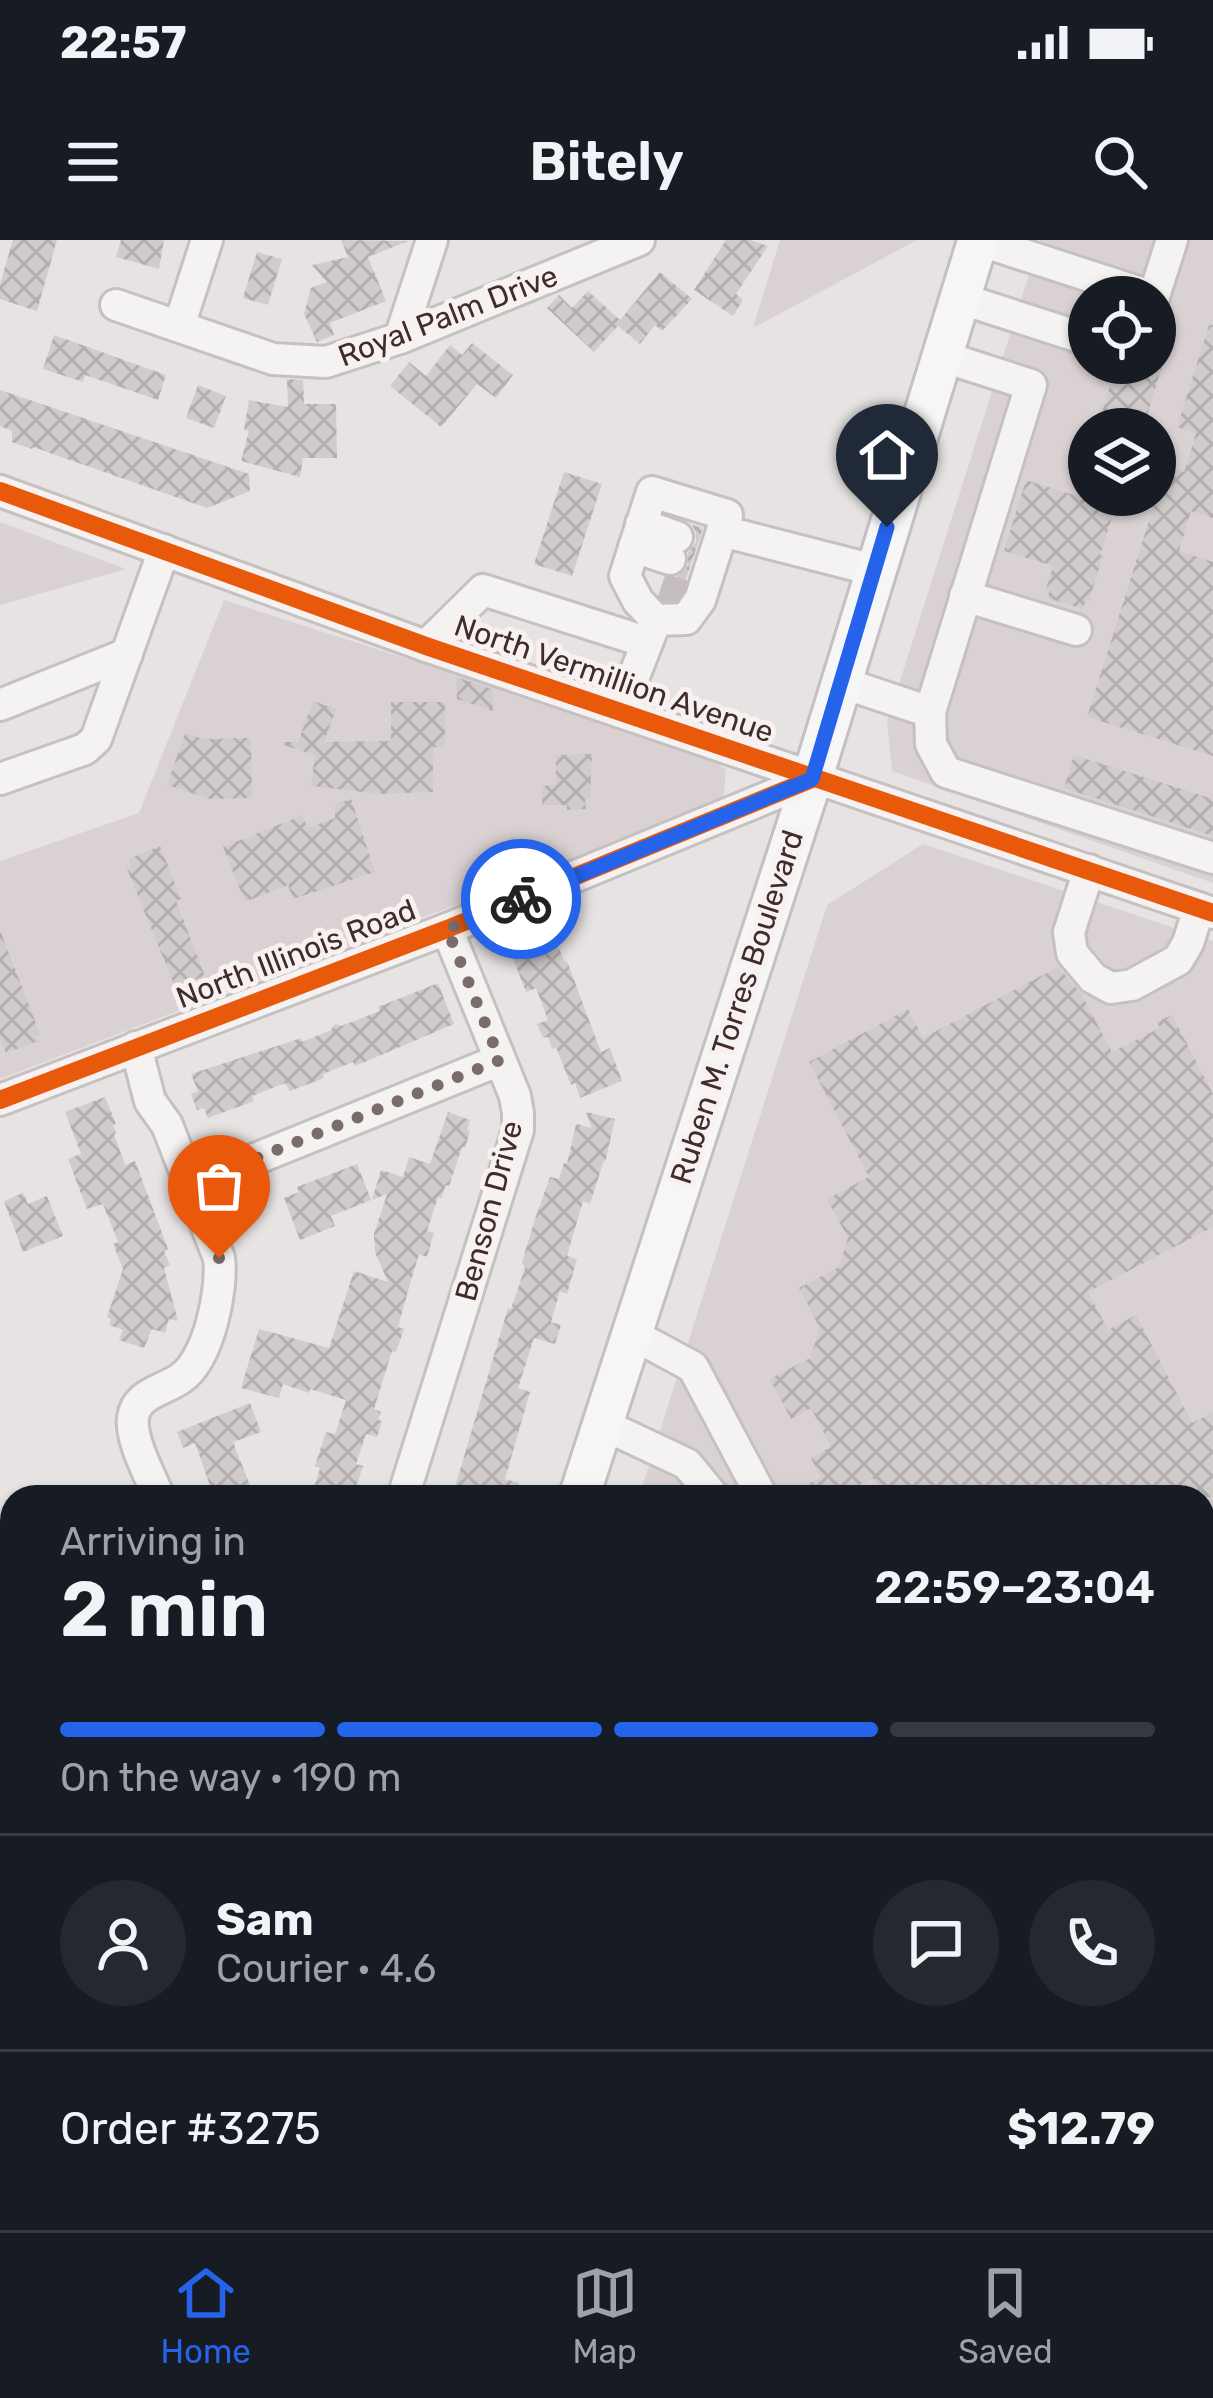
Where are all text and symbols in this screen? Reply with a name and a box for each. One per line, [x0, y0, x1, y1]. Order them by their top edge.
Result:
text: 22:57 [60, 16, 187, 69]
icon: menu [60, 129, 126, 195]
icon: search [1087, 129, 1153, 195]
text: Bitely [529, 130, 684, 194]
street label: Royal Palm Drive [333, 258, 563, 374]
map controls [1068, 276, 1176, 516]
button: locate [1068, 276, 1176, 384]
pin [836, 404, 938, 527]
button: layers [1068, 408, 1176, 516]
icon: home [854, 422, 920, 488]
street label: North Vermillion Avenue [450, 607, 778, 751]
street label: Ruben M. Torres Boulevard [663, 826, 811, 1188]
courier [461, 839, 581, 959]
icon: bike [488, 866, 554, 932]
street label: North Illinois Road [171, 892, 421, 1016]
street label: Benson Drive [448, 1117, 530, 1305]
pin [168, 1135, 270, 1258]
icon: bag [186, 1153, 252, 1219]
text: Arriving in [60, 1519, 246, 1565]
text: 22:59–23:04 [874, 1561, 1155, 1614]
text: 2 min [60, 1563, 268, 1656]
text: On the way · 190 m [60, 1755, 401, 1801]
button: person [60, 1880, 186, 2006]
button: chat [873, 1880, 999, 2006]
button: phone [1029, 1880, 1155, 2006]
text: Sam [216, 1893, 314, 1946]
text: Courier · 4.6 [216, 1946, 436, 1992]
text: Order #3275 [60, 2102, 321, 2155]
text: $12.79 [1007, 2102, 1155, 2155]
tab: Home [160, 2260, 251, 2371]
tab: Map [572, 2260, 638, 2371]
tab: Saved [958, 2260, 1053, 2371]

